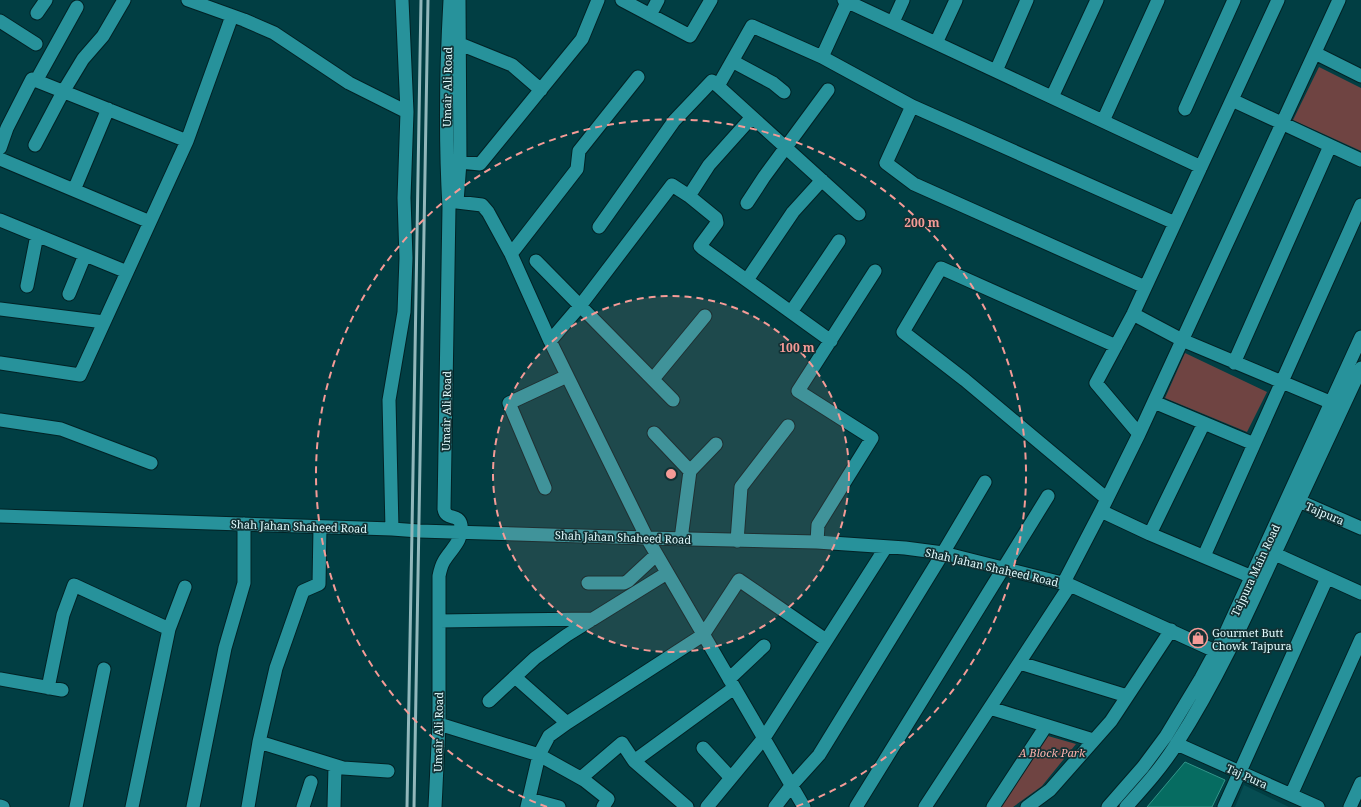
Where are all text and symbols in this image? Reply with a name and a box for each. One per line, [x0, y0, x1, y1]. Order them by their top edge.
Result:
street label: Umair Ali Road [439, 47, 455, 127]
text: 200 m [904, 214, 940, 231]
text: 100 m [779, 339, 815, 356]
street label: Umair Ali Road [438, 371, 454, 451]
centre of rings [664, 467, 678, 481]
street label: Tajpura [1303, 498, 1347, 528]
street label: Shah Jahan Shaheed Road [231, 516, 368, 536]
street label: Tajpura Main Road [1227, 521, 1283, 619]
street label: Shah Jahan Shaheed Road [555, 527, 692, 547]
street label: Shah Jahan Shaheed Road [924, 544, 1060, 590]
place label: Gourmet Butt Chowk Tajpura [1212, 625, 1292, 653]
shop icon: Gourmet Butt Chowk Tajpura [1187, 627, 1209, 649]
street label: Umair Ali Road [430, 692, 446, 772]
park label: A Block Park [1018, 745, 1086, 760]
street label: Taj Pura [1224, 760, 1270, 792]

